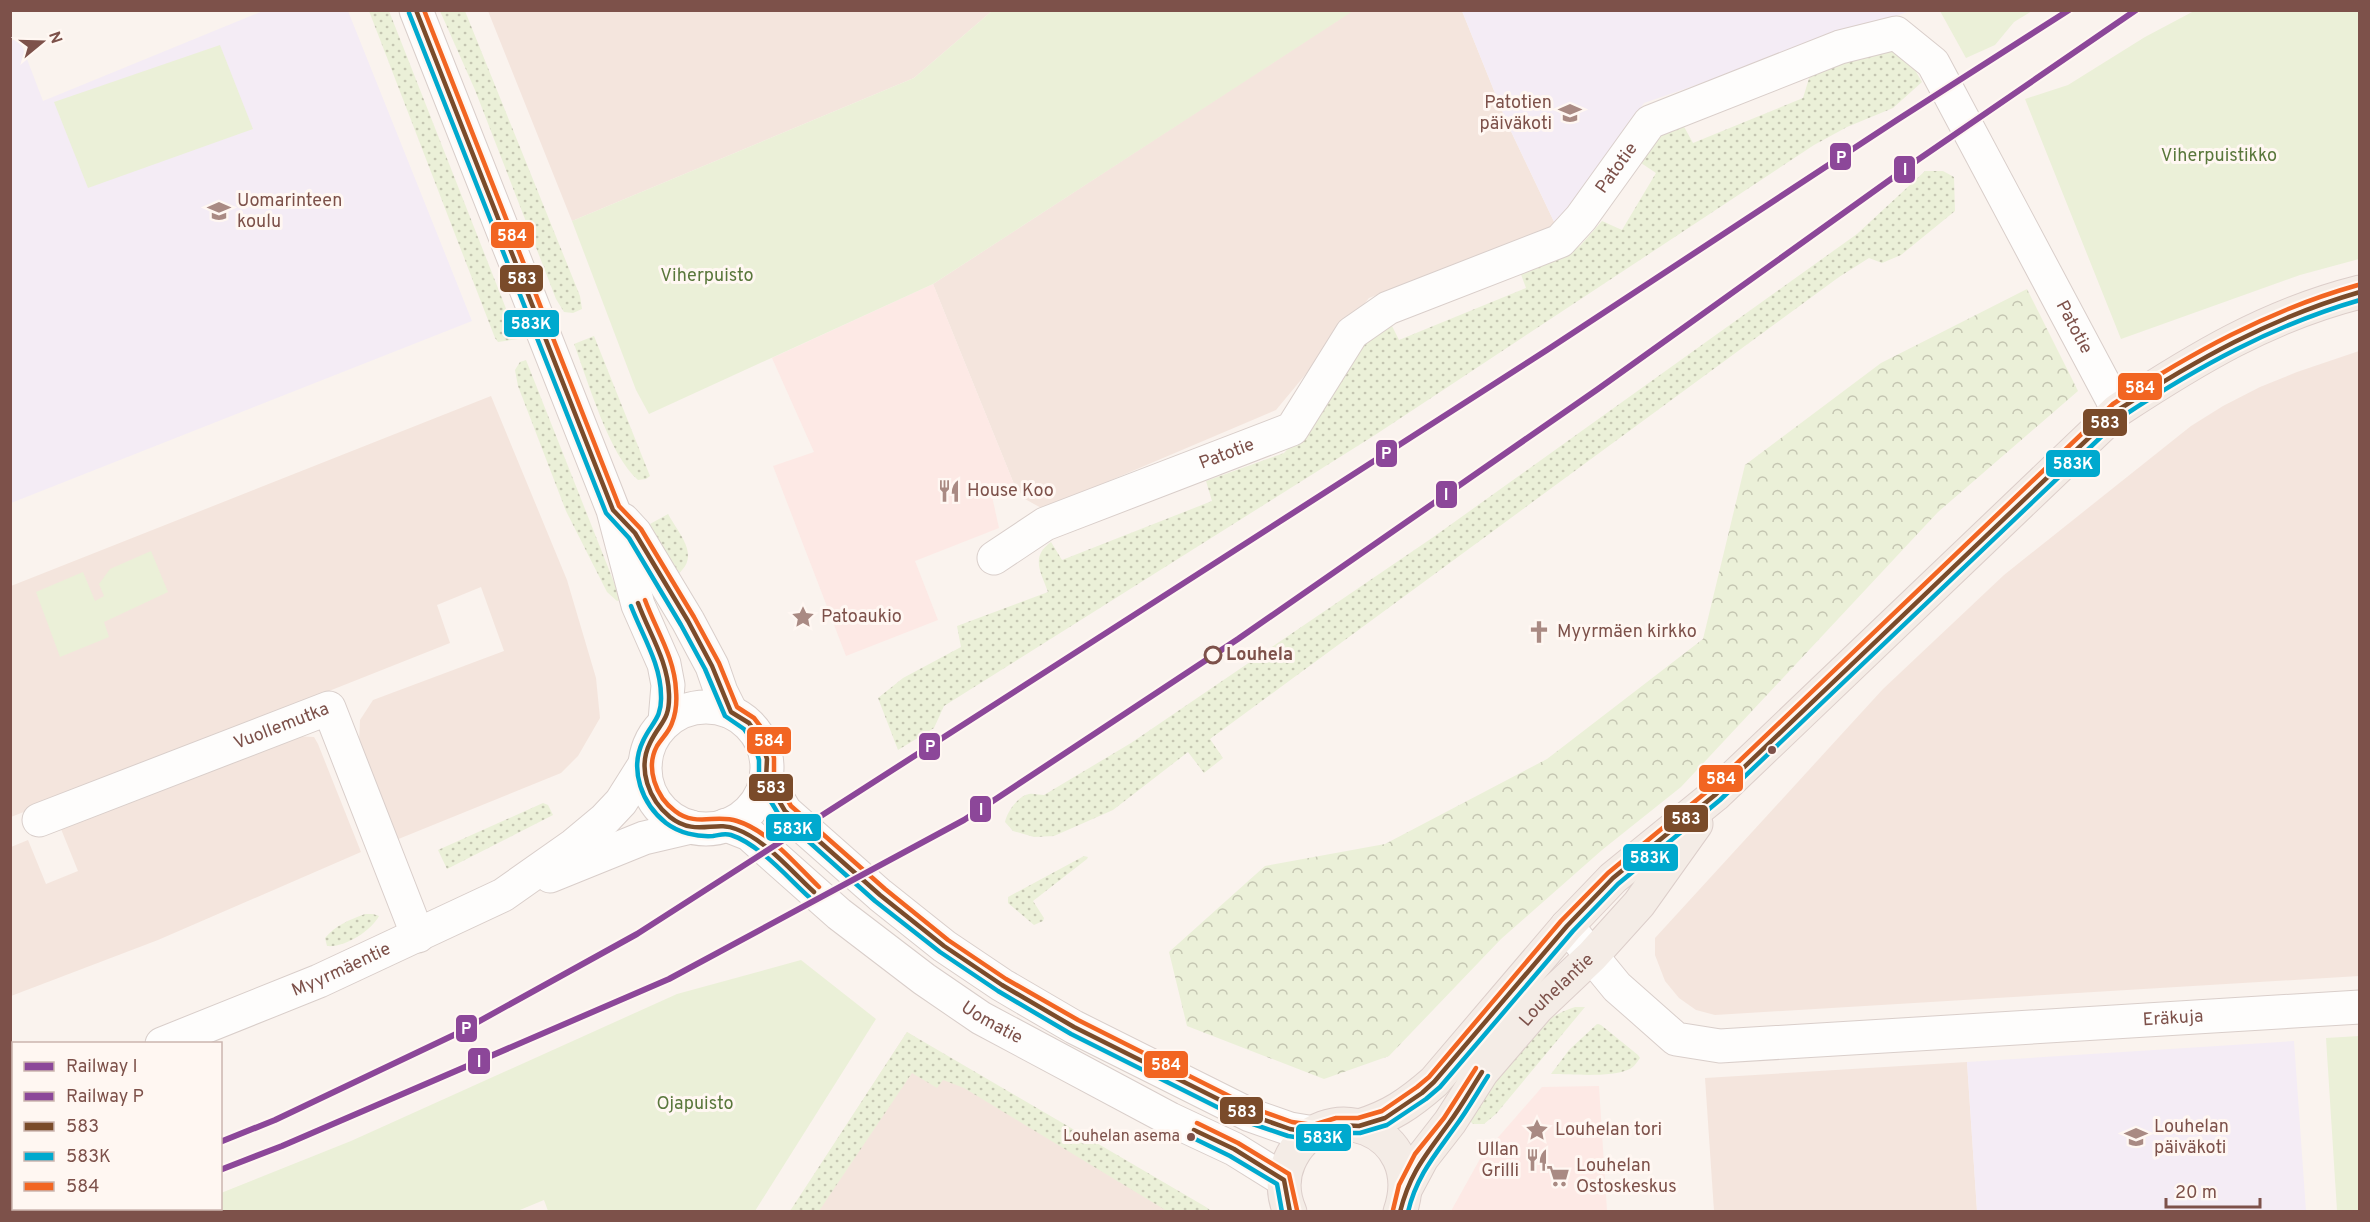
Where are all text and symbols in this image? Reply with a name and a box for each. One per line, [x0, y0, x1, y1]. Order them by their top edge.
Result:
north arrow [12, 12, 72, 72]
text: N [43, 29, 66, 46]
place label: Patotien päiväkoti [1480, 92, 1552, 136]
school or university icon: Patotien päiväkoti [1557, 100, 1583, 126]
street label: Patotie [1591, 138, 1643, 198]
line badge: P [1829, 142, 1852, 171]
park label: Viherpuistikko [2161, 145, 2277, 168]
text: P [1836, 149, 1846, 169]
line badge: I [1893, 155, 1916, 184]
text: I [1903, 161, 1907, 181]
place label: Uomarinteen koulu [237, 190, 342, 234]
school or university icon: Uomarinteen koulu [206, 198, 232, 224]
line badge: 584 [490, 221, 535, 249]
text: 584 [497, 227, 527, 247]
line badge: 583 [499, 264, 544, 293]
park label: Viherpuisto [660, 265, 754, 288]
text: 583 [507, 270, 537, 290]
street label: Patotie [2050, 297, 2098, 358]
line badge: 583K [503, 309, 560, 338]
text: 583K [511, 315, 551, 335]
line badge: 584 [2117, 372, 2163, 401]
text: 584 [2125, 379, 2155, 399]
line badge: 583 [2082, 408, 2128, 437]
text: 583 [2090, 414, 2120, 434]
street label: Patotie [1196, 433, 1258, 475]
line badge: P [1375, 439, 1398, 468]
text: P [1381, 445, 1391, 465]
line badge: 583K [2045, 449, 2101, 478]
text: 583K [2053, 455, 2093, 475]
restaurant icon: House Koo [936, 478, 962, 504]
place label: House Koo [967, 480, 1054, 503]
line badge: I [1435, 480, 1458, 509]
text: I [1444, 486, 1448, 506]
place icon: Patoaukio [790, 604, 816, 630]
place label: Patoaukio [821, 606, 902, 629]
church icon: Myyrmäen kirkko [1526, 619, 1552, 645]
place label: Myyrmäen kirkko [1557, 621, 1697, 644]
place label: Louhela [1226, 644, 1293, 667]
marker: Louhela [1204, 646, 1222, 664]
street label: Vuollemutka [231, 698, 333, 755]
line badge: 584 [746, 726, 792, 755]
text: 584 [754, 732, 784, 752]
line badge: P [918, 732, 941, 761]
text: P [925, 738, 935, 758]
unlabelled marker [1766, 744, 1778, 756]
line badge: 584 [1698, 764, 1744, 793]
text: 584 [1706, 770, 1736, 790]
line badge: 583 [748, 773, 794, 802]
text: 583 [756, 779, 786, 799]
line badge: I [969, 795, 992, 823]
text: I [979, 801, 983, 821]
line badge: 583 [1663, 804, 1709, 833]
text: 583 [1671, 810, 1701, 830]
line badge: 583K [765, 813, 822, 842]
text: 583K [773, 820, 813, 840]
line badge: 583K [1622, 843, 1679, 872]
text: 583K [1630, 849, 1670, 869]
street label: Myyrmäentie [288, 938, 395, 1002]
street label: Louhelantie [1515, 949, 1599, 1031]
street label: Uomatie [956, 996, 1027, 1050]
street label: Eräkuja [2142, 1005, 2204, 1032]
line badge: P [455, 1014, 478, 1043]
text: P [461, 1020, 471, 1040]
legend [12, 1042, 222, 1210]
line badge: I [467, 1047, 491, 1075]
line badge: 584 [1143, 1050, 1189, 1079]
text: I [477, 1053, 481, 1073]
text: Railway I [66, 1056, 138, 1079]
text: 584 [1151, 1056, 1181, 1076]
text: Railway P [66, 1086, 144, 1109]
park label: Ojapuisto [656, 1093, 734, 1116]
line badge: 583 [1219, 1096, 1264, 1125]
text: 583 [1227, 1103, 1257, 1123]
text: 583 [66, 1116, 99, 1139]
place label: Louhelan päiväkoti [2154, 1116, 2229, 1160]
place icon: Louhelan tori [1524, 1117, 1550, 1143]
place label: Louhelan tori [1555, 1119, 1662, 1142]
line badge: 583K [1295, 1123, 1352, 1152]
school or university icon: Louhelan päiväkoti [2123, 1124, 2149, 1150]
place label: Louhelan asema [1063, 1127, 1180, 1147]
text: 583K [1303, 1129, 1343, 1149]
marker: Louhelan asema [1185, 1131, 1197, 1143]
place label: Ullan Grilli [1477, 1139, 1519, 1183]
text: 583K [66, 1146, 111, 1169]
restaurant icon: Ullan Grilli [1524, 1147, 1550, 1173]
place label: Louhelan Ostoskeskus [1576, 1155, 1677, 1199]
supermarket icon: Louhelan Ostoskeskus [1545, 1163, 1571, 1189]
scale bar [2166, 1171, 2260, 1209]
text: 584 [66, 1176, 99, 1199]
text: 20 m [2175, 1182, 2217, 1205]

